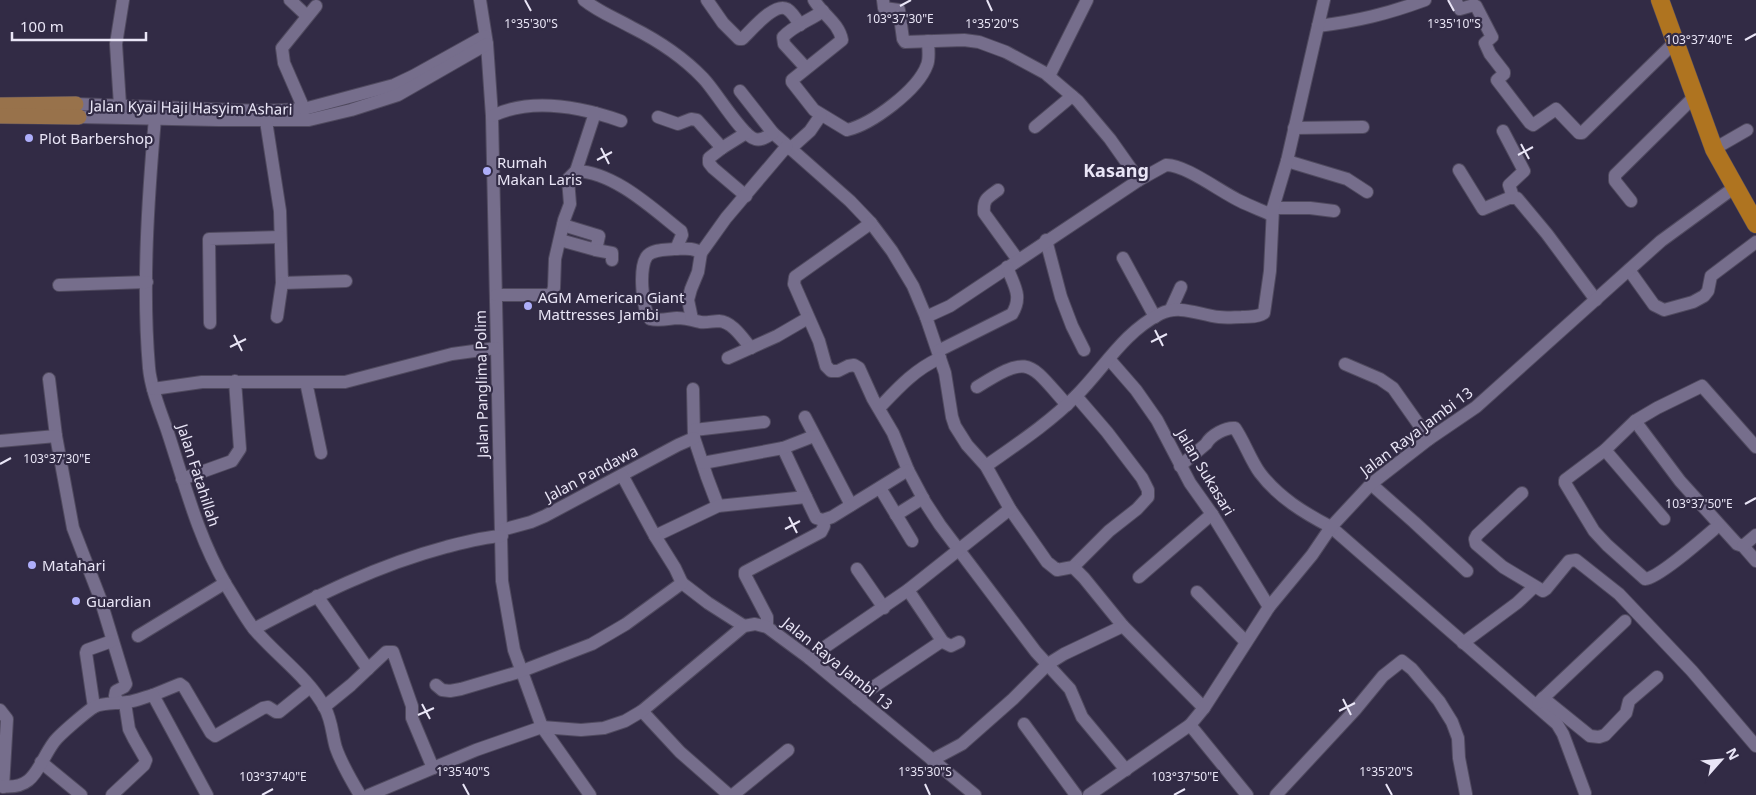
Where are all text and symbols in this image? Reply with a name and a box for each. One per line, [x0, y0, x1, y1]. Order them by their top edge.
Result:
scale bar [12, 10, 146, 42]
text: 103°37'30"E [866, 10, 934, 27]
text: 1°35'30"S [504, 15, 558, 32]
text: 1°35'20"S [965, 15, 1019, 32]
text: 1°35'10"S [1427, 15, 1481, 32]
text: 100 m [20, 16, 64, 36]
text: 103°37'40"E [1665, 31, 1733, 48]
street label: Jalan Kyai Haji Hasyim Ashari [87, 95, 293, 119]
place label: Plot Barbershop [39, 128, 153, 148]
marker: Plot Barbershop [23, 132, 35, 144]
place label: Rumah Makan Laris [497, 152, 582, 189]
district label: Kasang [1083, 158, 1149, 182]
marker: Rumah Makan Laris [481, 165, 493, 177]
place label: AGM American Giant Mattresses Jambi [538, 287, 685, 324]
marker: AGM American Giant Mattresses Jambi [522, 300, 534, 312]
street label: Jalan Panglima Polim [470, 310, 492, 460]
street label: Jalan Raya Jambi 13 [1354, 382, 1476, 481]
street label: Jalan Fatahillah [172, 419, 225, 529]
street label: Jalan Sukasari [1171, 423, 1240, 519]
street label: Jalan Pandawa [539, 440, 641, 507]
text: 103°37'30"E [23, 450, 91, 467]
text: 103°37'50"E [1665, 495, 1733, 512]
place label: Matahari [42, 555, 106, 575]
marker: Matahari [26, 559, 38, 571]
place label: Guardian [86, 591, 151, 611]
marker: Guardian [70, 595, 82, 607]
street label: Jalan Raya Jambi 13 [777, 611, 897, 714]
north arrow [1696, 735, 1746, 785]
text: N [1722, 744, 1744, 763]
text: 1°35'40"S [436, 763, 490, 780]
text: 1°35'30"S [898, 763, 952, 780]
text: 1°35'20"S [1359, 763, 1413, 780]
text: 103°37'40"E [239, 768, 307, 785]
text: 103°37'50"E [1151, 768, 1219, 785]

